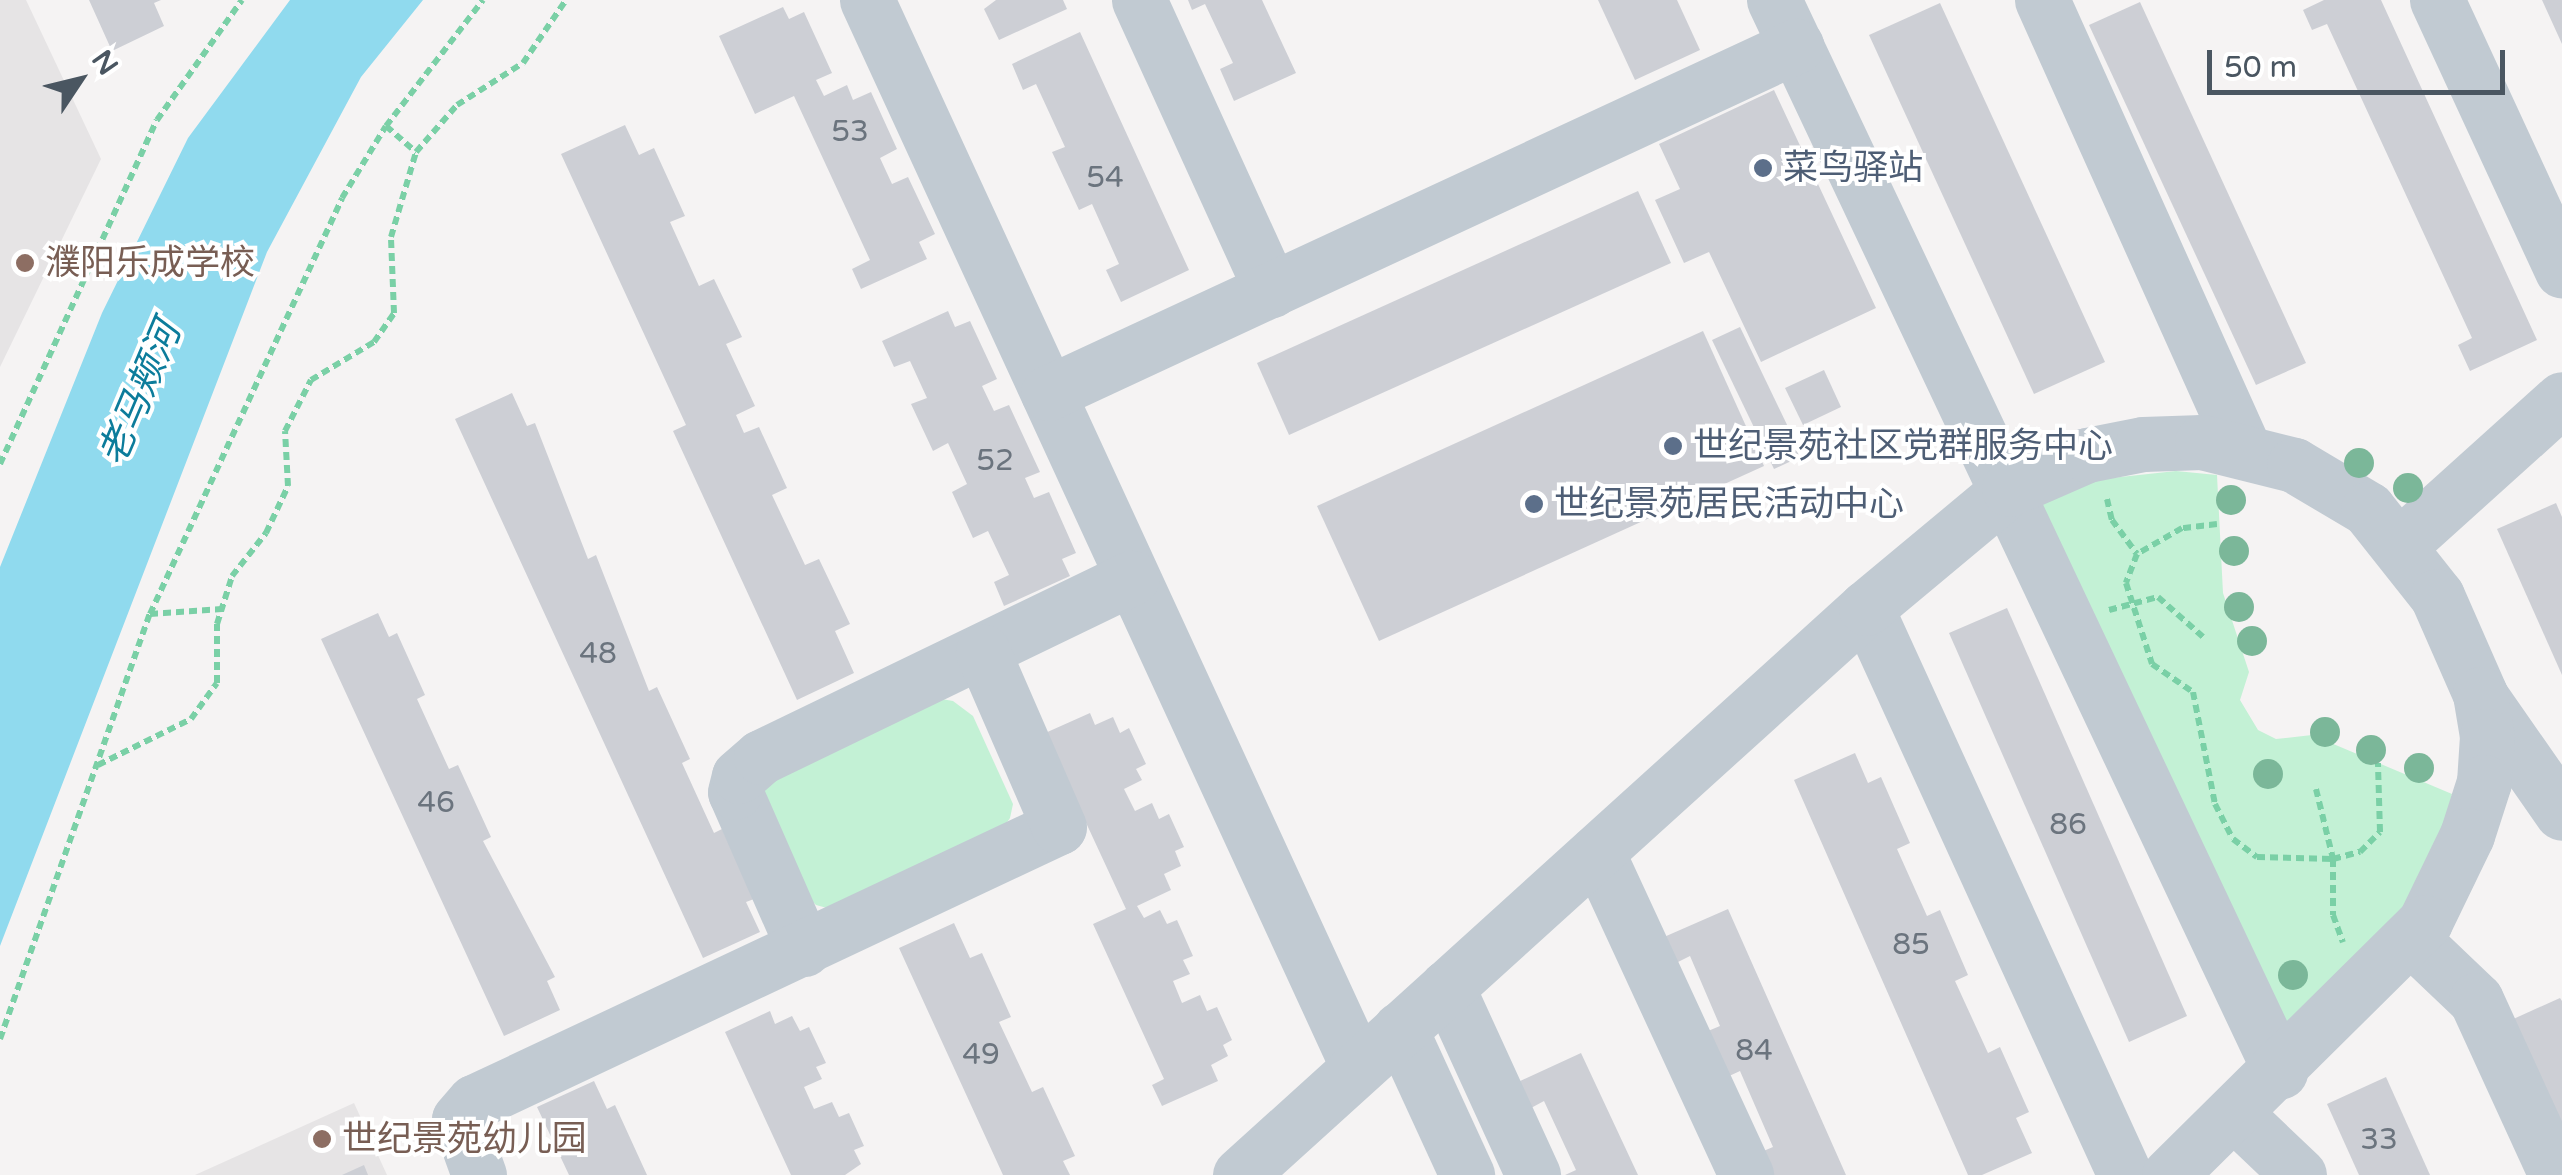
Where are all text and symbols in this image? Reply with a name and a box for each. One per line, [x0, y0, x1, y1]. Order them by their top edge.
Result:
north arrow [30, 30, 130, 130]
scale bar [2212, 30, 2510, 92]
text: N [84, 44, 125, 82]
text: 50 m [2224, 49, 2297, 86]
house number: 53 [831, 114, 869, 150]
place label: 菜鸟驿站 [1783, 147, 1923, 189]
marker: 菜鸟驿站 [1752, 157, 1774, 179]
house number: 54 [1086, 160, 1124, 196]
place label: 濮阳乐成学校 [45, 242, 255, 284]
marker: 濮阳乐成学校 [14, 252, 36, 274]
water label: 老马颊河 [90, 315, 192, 473]
place label: 世纪景苑社区党群服务中心 [1693, 425, 2113, 467]
marker: 世纪景苑社区党群服务中心 [1662, 435, 1684, 457]
house number: 52 [976, 443, 1014, 479]
place label: 世纪景苑居民活动中心 [1554, 483, 1904, 525]
marker: 世纪景苑居民活动中心 [1523, 493, 1545, 515]
house number: 48 [579, 636, 617, 672]
house number: 46 [417, 785, 455, 821]
house number: 86 [2049, 807, 2087, 843]
house number: 85 [1892, 927, 1930, 963]
house number: 84 [1735, 1033, 1773, 1069]
house number: 49 [962, 1037, 1000, 1073]
place label: 世纪景苑幼儿园 [342, 1118, 587, 1160]
house number: 33 [2360, 1122, 2398, 1158]
marker: 世纪景苑幼儿园 [311, 1128, 333, 1150]

